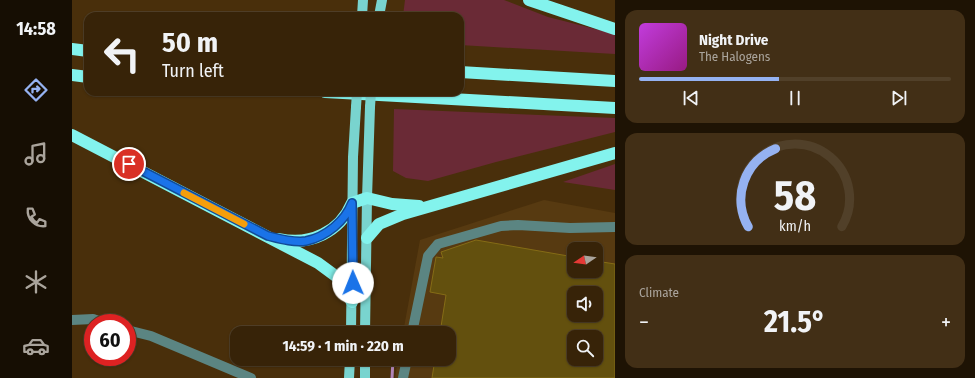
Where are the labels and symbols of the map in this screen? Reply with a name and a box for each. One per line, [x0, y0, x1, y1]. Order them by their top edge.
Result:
pin [112, 147, 146, 181]
north arrow [567, 242, 603, 278]
position arrow [332, 262, 374, 304]
speed limit sign: 60 [84, 314, 136, 366]

